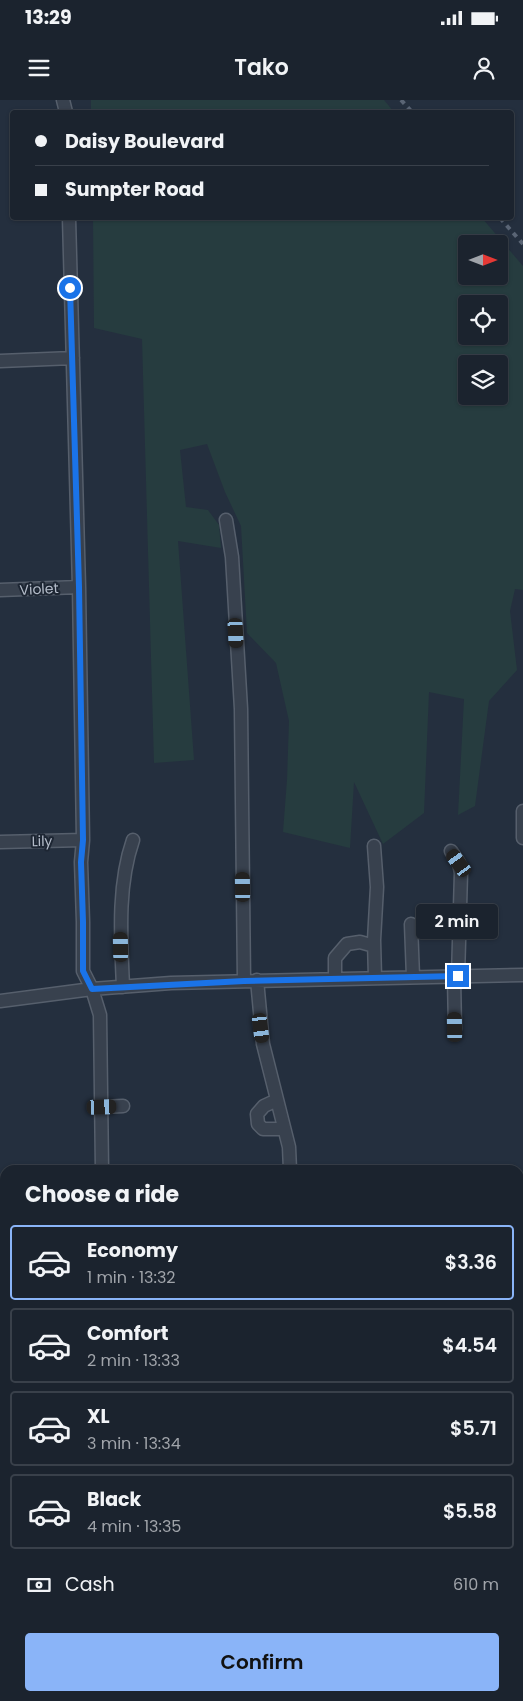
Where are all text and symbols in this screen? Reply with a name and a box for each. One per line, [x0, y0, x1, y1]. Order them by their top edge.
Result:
text: 13:29 [25, 4, 72, 31]
text: Tako [234, 52, 289, 83]
icon: menu [25, 54, 53, 82]
icon: person [470, 54, 498, 82]
text: Daisy Boulevard [65, 128, 225, 155]
text: Sumpter Road [65, 176, 204, 203]
north arrow [458, 235, 508, 285]
map controls [458, 235, 508, 405]
route start [59, 277, 81, 299]
button: locate [458, 295, 508, 345]
button: layers [458, 355, 508, 405]
street label: Violet [19, 578, 59, 600]
car [227, 618, 244, 648]
street label: Lily [31, 831, 53, 851]
car [444, 846, 473, 880]
car [235, 872, 250, 902]
callout: 2 min [417, 904, 499, 938]
text: 2 min [435, 910, 479, 933]
car [113, 932, 128, 962]
route end [447, 965, 469, 987]
car [251, 1012, 270, 1044]
car [447, 1012, 462, 1042]
car [86, 1099, 117, 1115]
text: Choose a ride [25, 1179, 179, 1210]
text: Economy [87, 1237, 178, 1264]
icon: car [27, 1240, 72, 1285]
text: $3.36 [445, 1249, 497, 1276]
text: 1 min · 13:32 [87, 1266, 176, 1289]
text: Comfort [87, 1320, 169, 1347]
icon: car [27, 1323, 72, 1368]
text: $4.54 [442, 1332, 497, 1359]
text: 2 min · 13:33 [87, 1349, 180, 1372]
text: XL [87, 1403, 110, 1430]
icon: car [27, 1406, 72, 1451]
text: $5.71 [450, 1415, 497, 1442]
text: 3 min · 13:34 [87, 1432, 181, 1455]
text: Black [87, 1486, 141, 1513]
icon: car [27, 1489, 72, 1534]
text: $5.58 [443, 1498, 497, 1525]
text: 4 min · 13:35 [87, 1515, 181, 1538]
icon: cash [25, 1571, 53, 1599]
text: Cash [65, 1571, 115, 1598]
text: 610 m [453, 1573, 499, 1596]
button: Confirm [25, 1633, 499, 1691]

